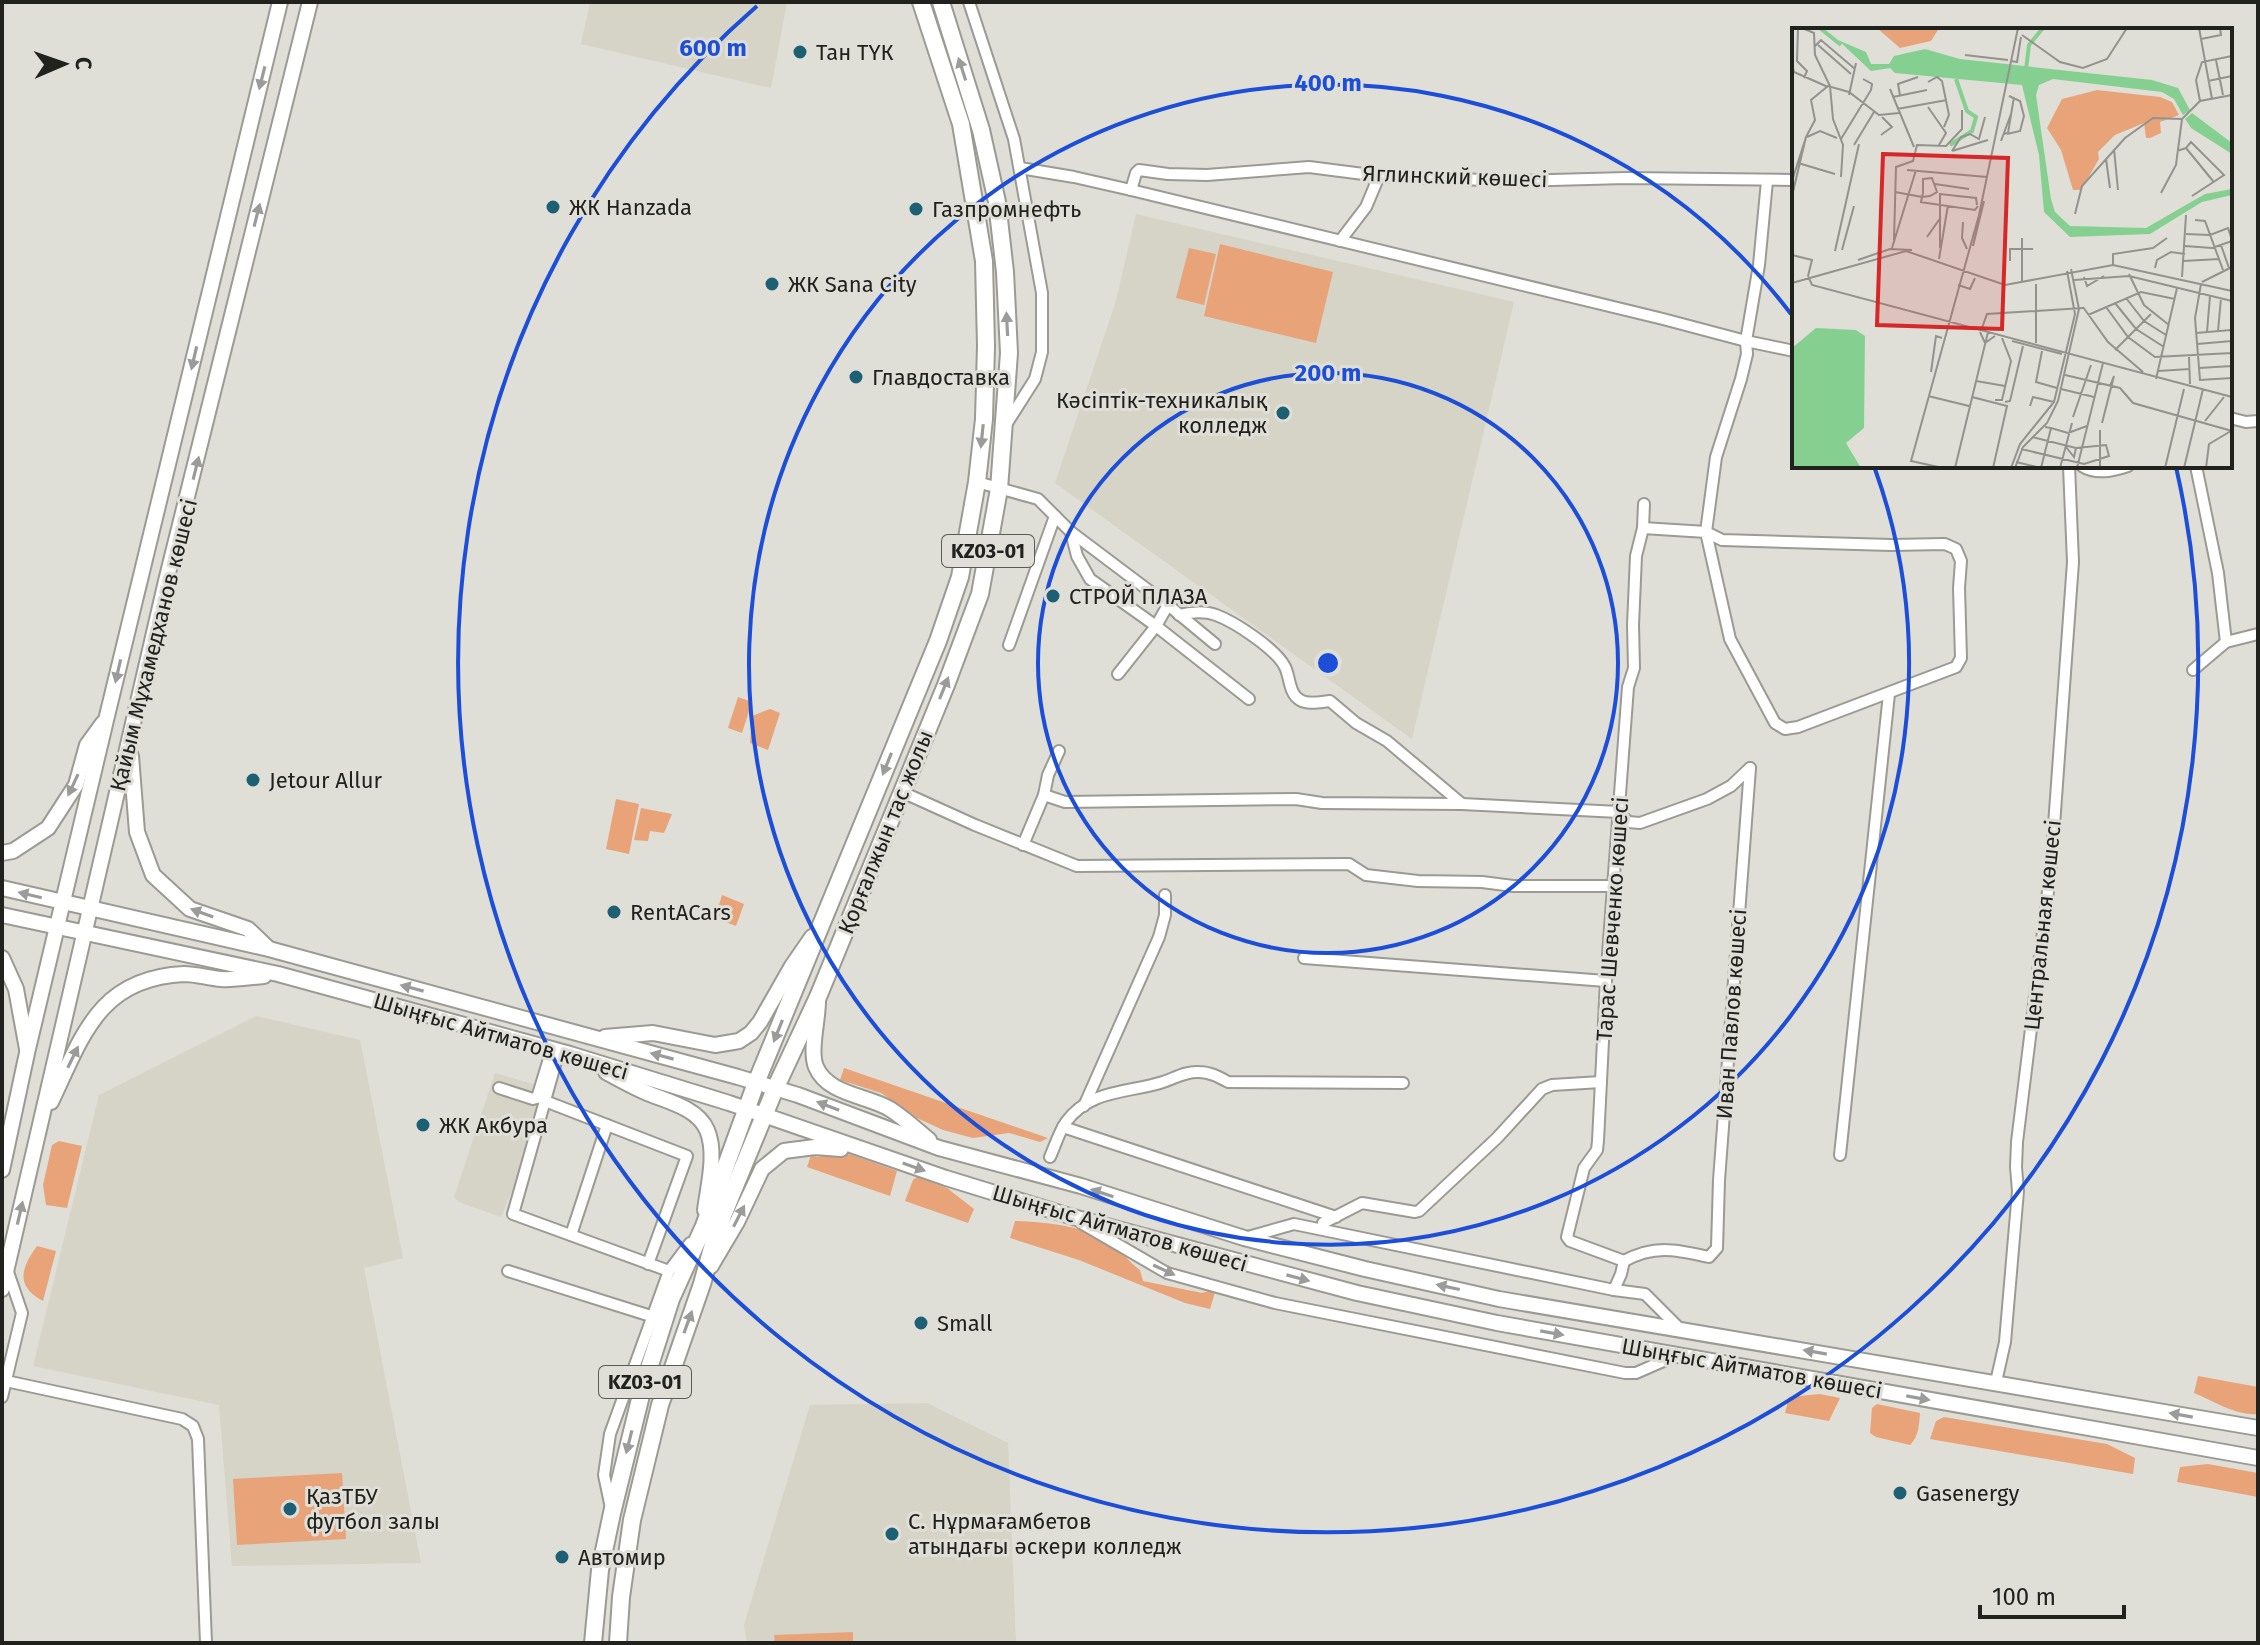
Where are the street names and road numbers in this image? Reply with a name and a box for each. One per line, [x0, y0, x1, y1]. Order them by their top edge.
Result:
street label: Яглинский көшесі [1362, 160, 1548, 193]
street label: Қайым Мұхамедханов көшесі [104, 496, 203, 794]
road number: KZ03-01 [942, 535, 1034, 567]
street label: Қорғалжын тас жолы [832, 726, 939, 938]
street label: Тарас Шевченко көшесі [1590, 796, 1635, 1042]
street label: Центральная көшесі [2018, 818, 2067, 1032]
street label: Иван Павлов көшесі [1711, 908, 1752, 1120]
street label: Шыңғыс Айтматов көшесі [370, 987, 632, 1086]
street label: Шыңғыс Айтматов көшесі [989, 1179, 1251, 1278]
street label: Шыңғыс Айтматов көшесі [1620, 1332, 1884, 1405]
road number: KZ03-01 [599, 1366, 691, 1398]

